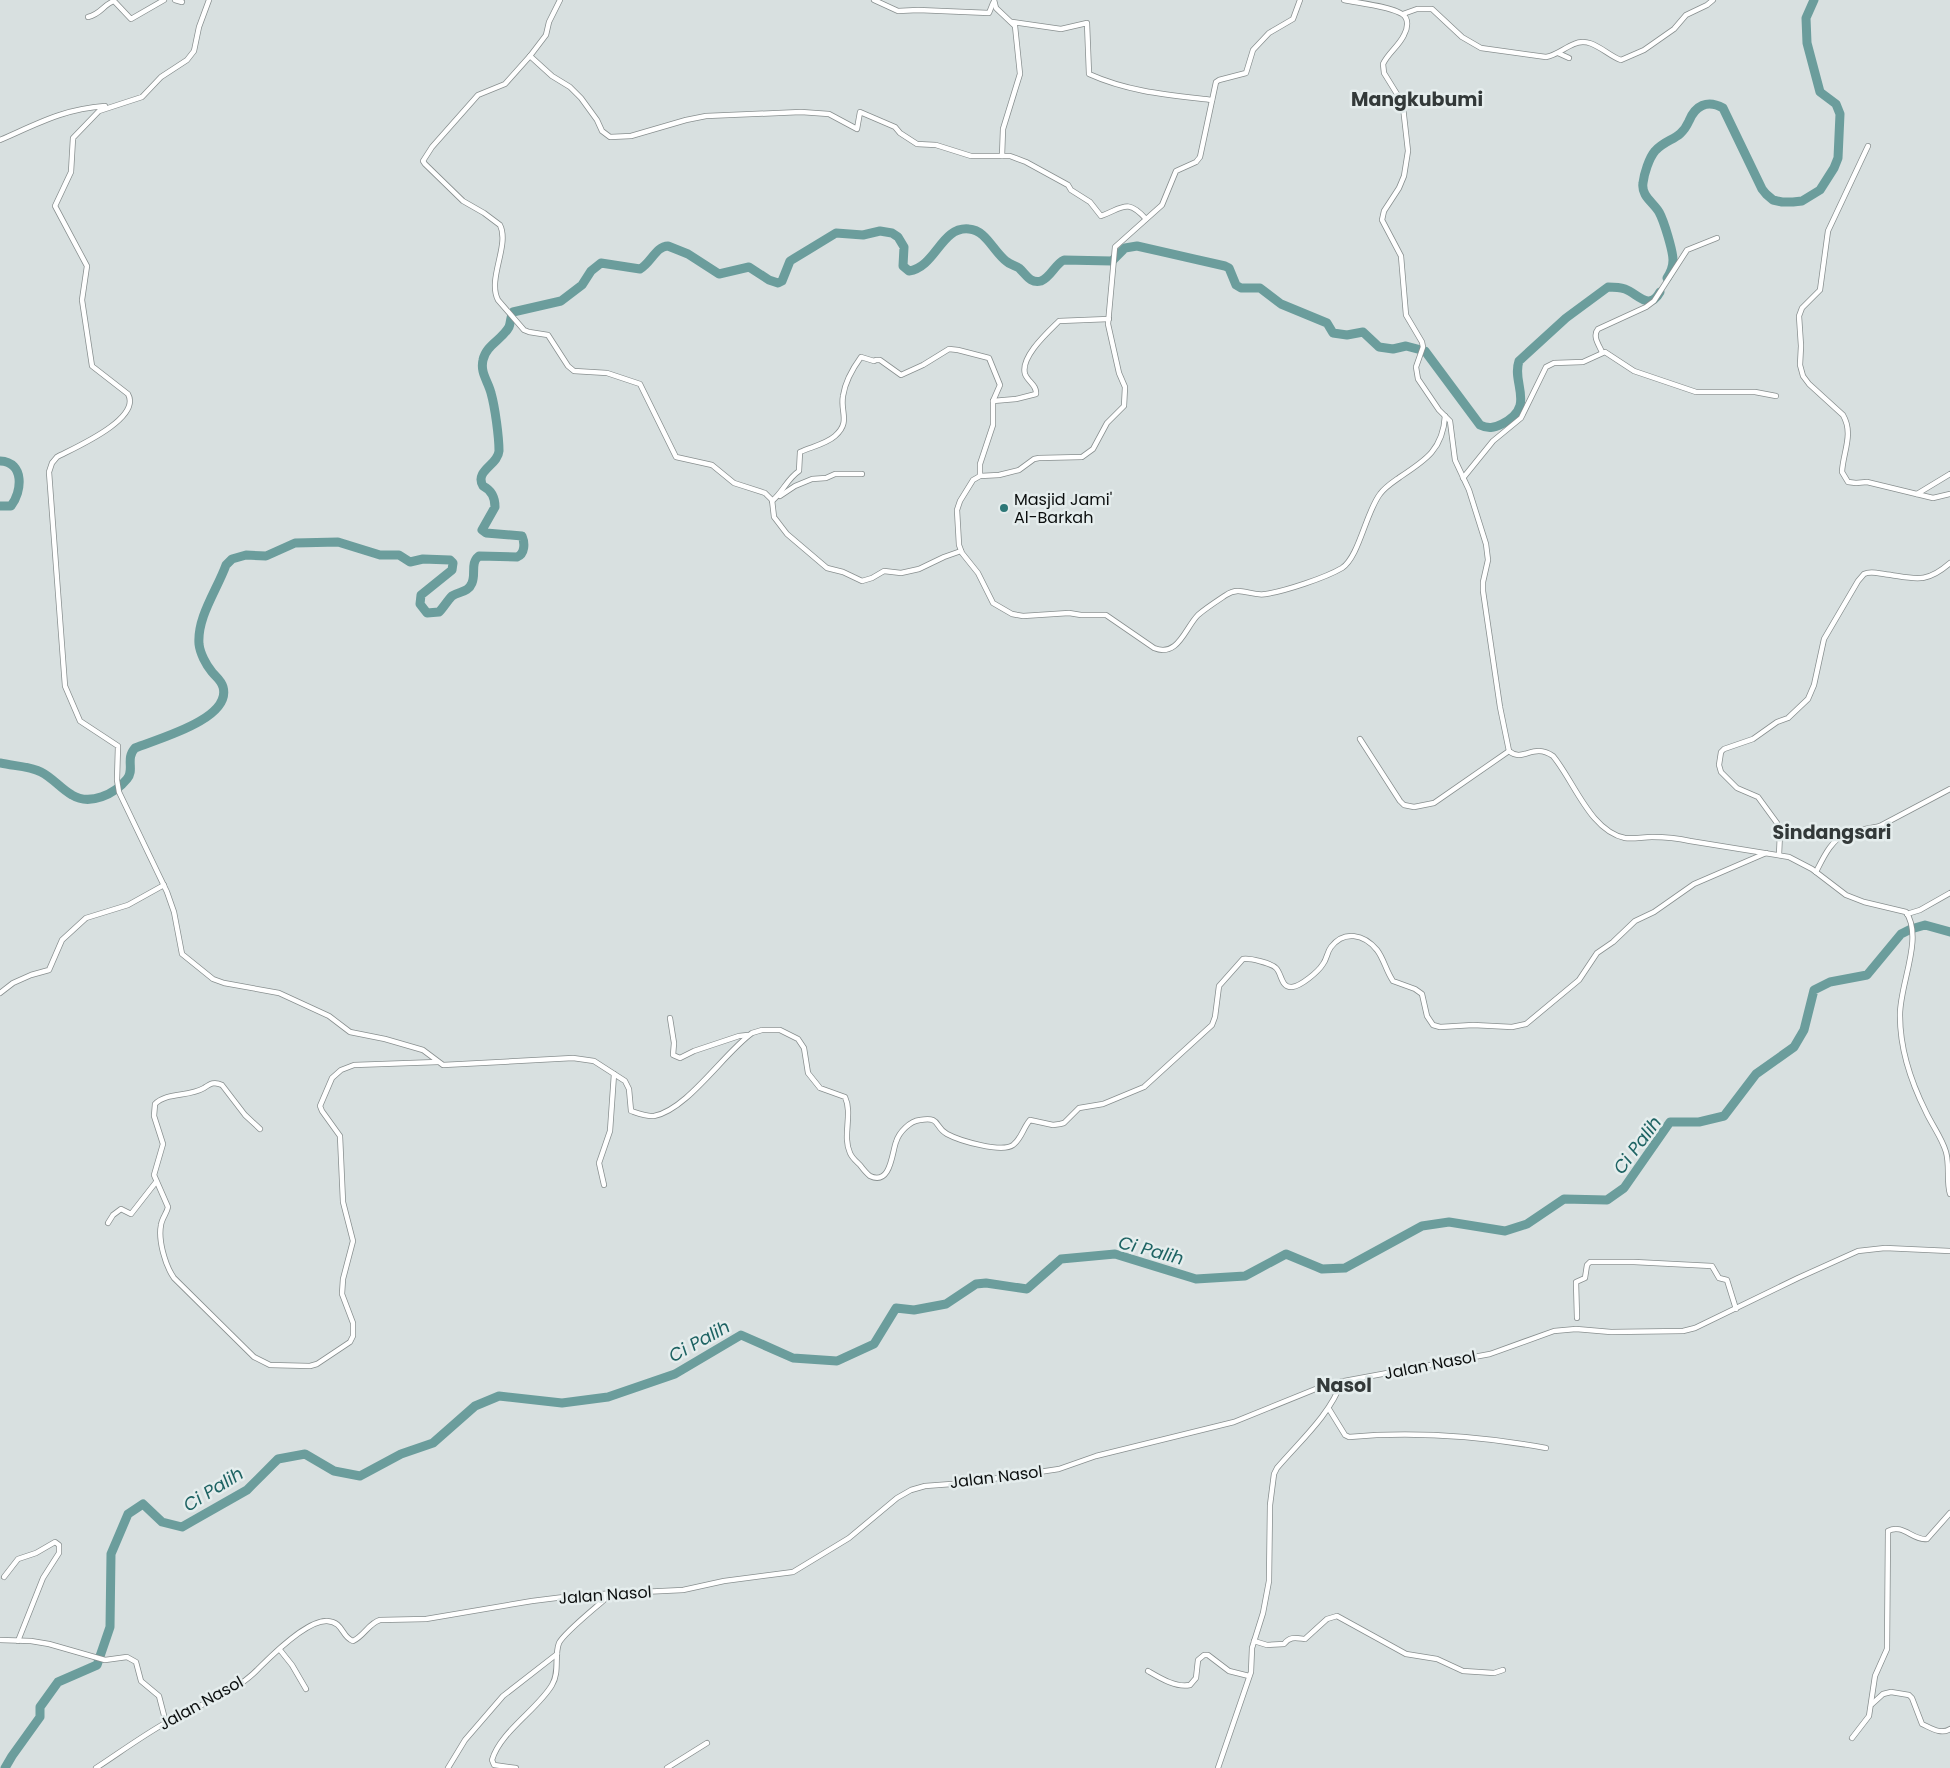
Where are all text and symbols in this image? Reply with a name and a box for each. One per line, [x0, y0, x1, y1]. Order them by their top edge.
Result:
district label: Mangkubumi [1351, 86, 1483, 113]
place label: Masjid Jami' Al-Barkah [1014, 488, 1112, 529]
marker: Masjid Jami' Al-Barkah [998, 502, 1010, 514]
district label: Sindangsari [1773, 819, 1891, 846]
water label: Ci Palih [1607, 1111, 1667, 1179]
water label: Ci Palih [1116, 1229, 1186, 1271]
water label: Ci Palih [664, 1314, 734, 1368]
street label: Jalan Nasol [1382, 1345, 1478, 1385]
district label: Nasol [1316, 1372, 1372, 1399]
street label: Jalan Nasol [948, 1460, 1044, 1494]
water label: Ci Palih [178, 1461, 248, 1517]
street label: Jalan Nasol [558, 1580, 652, 1610]
street label: Jalan Nasol [155, 1670, 247, 1736]

